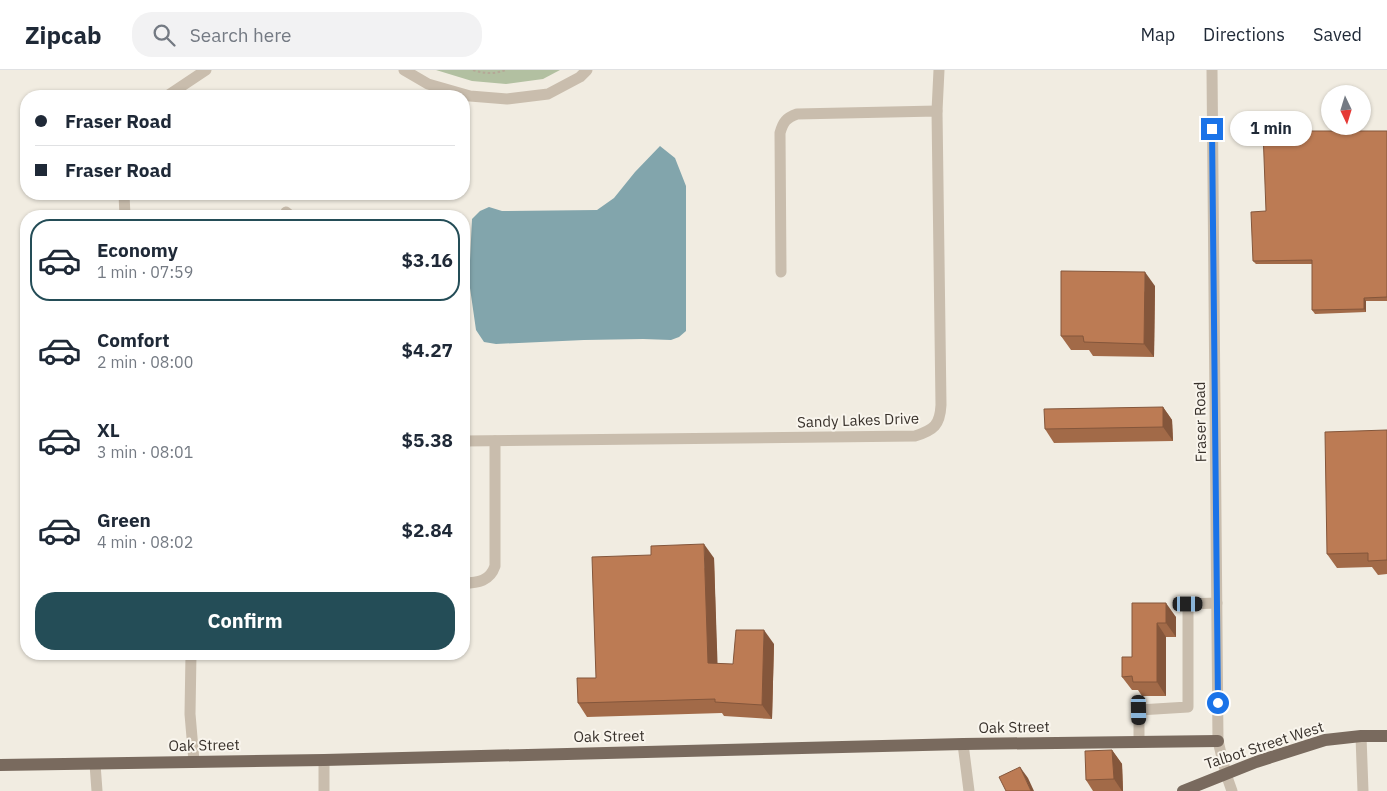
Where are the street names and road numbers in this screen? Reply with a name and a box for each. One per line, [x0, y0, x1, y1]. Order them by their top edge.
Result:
street label: Fraser Road [1190, 382, 1210, 462]
street label: Sandy Lakes Drive [797, 408, 919, 432]
street label: Oak Street [978, 717, 1050, 737]
street label: Talbot Street West [1202, 717, 1326, 773]
street label: Oak Street [573, 726, 645, 746]
street label: Oak Street [168, 735, 240, 755]

